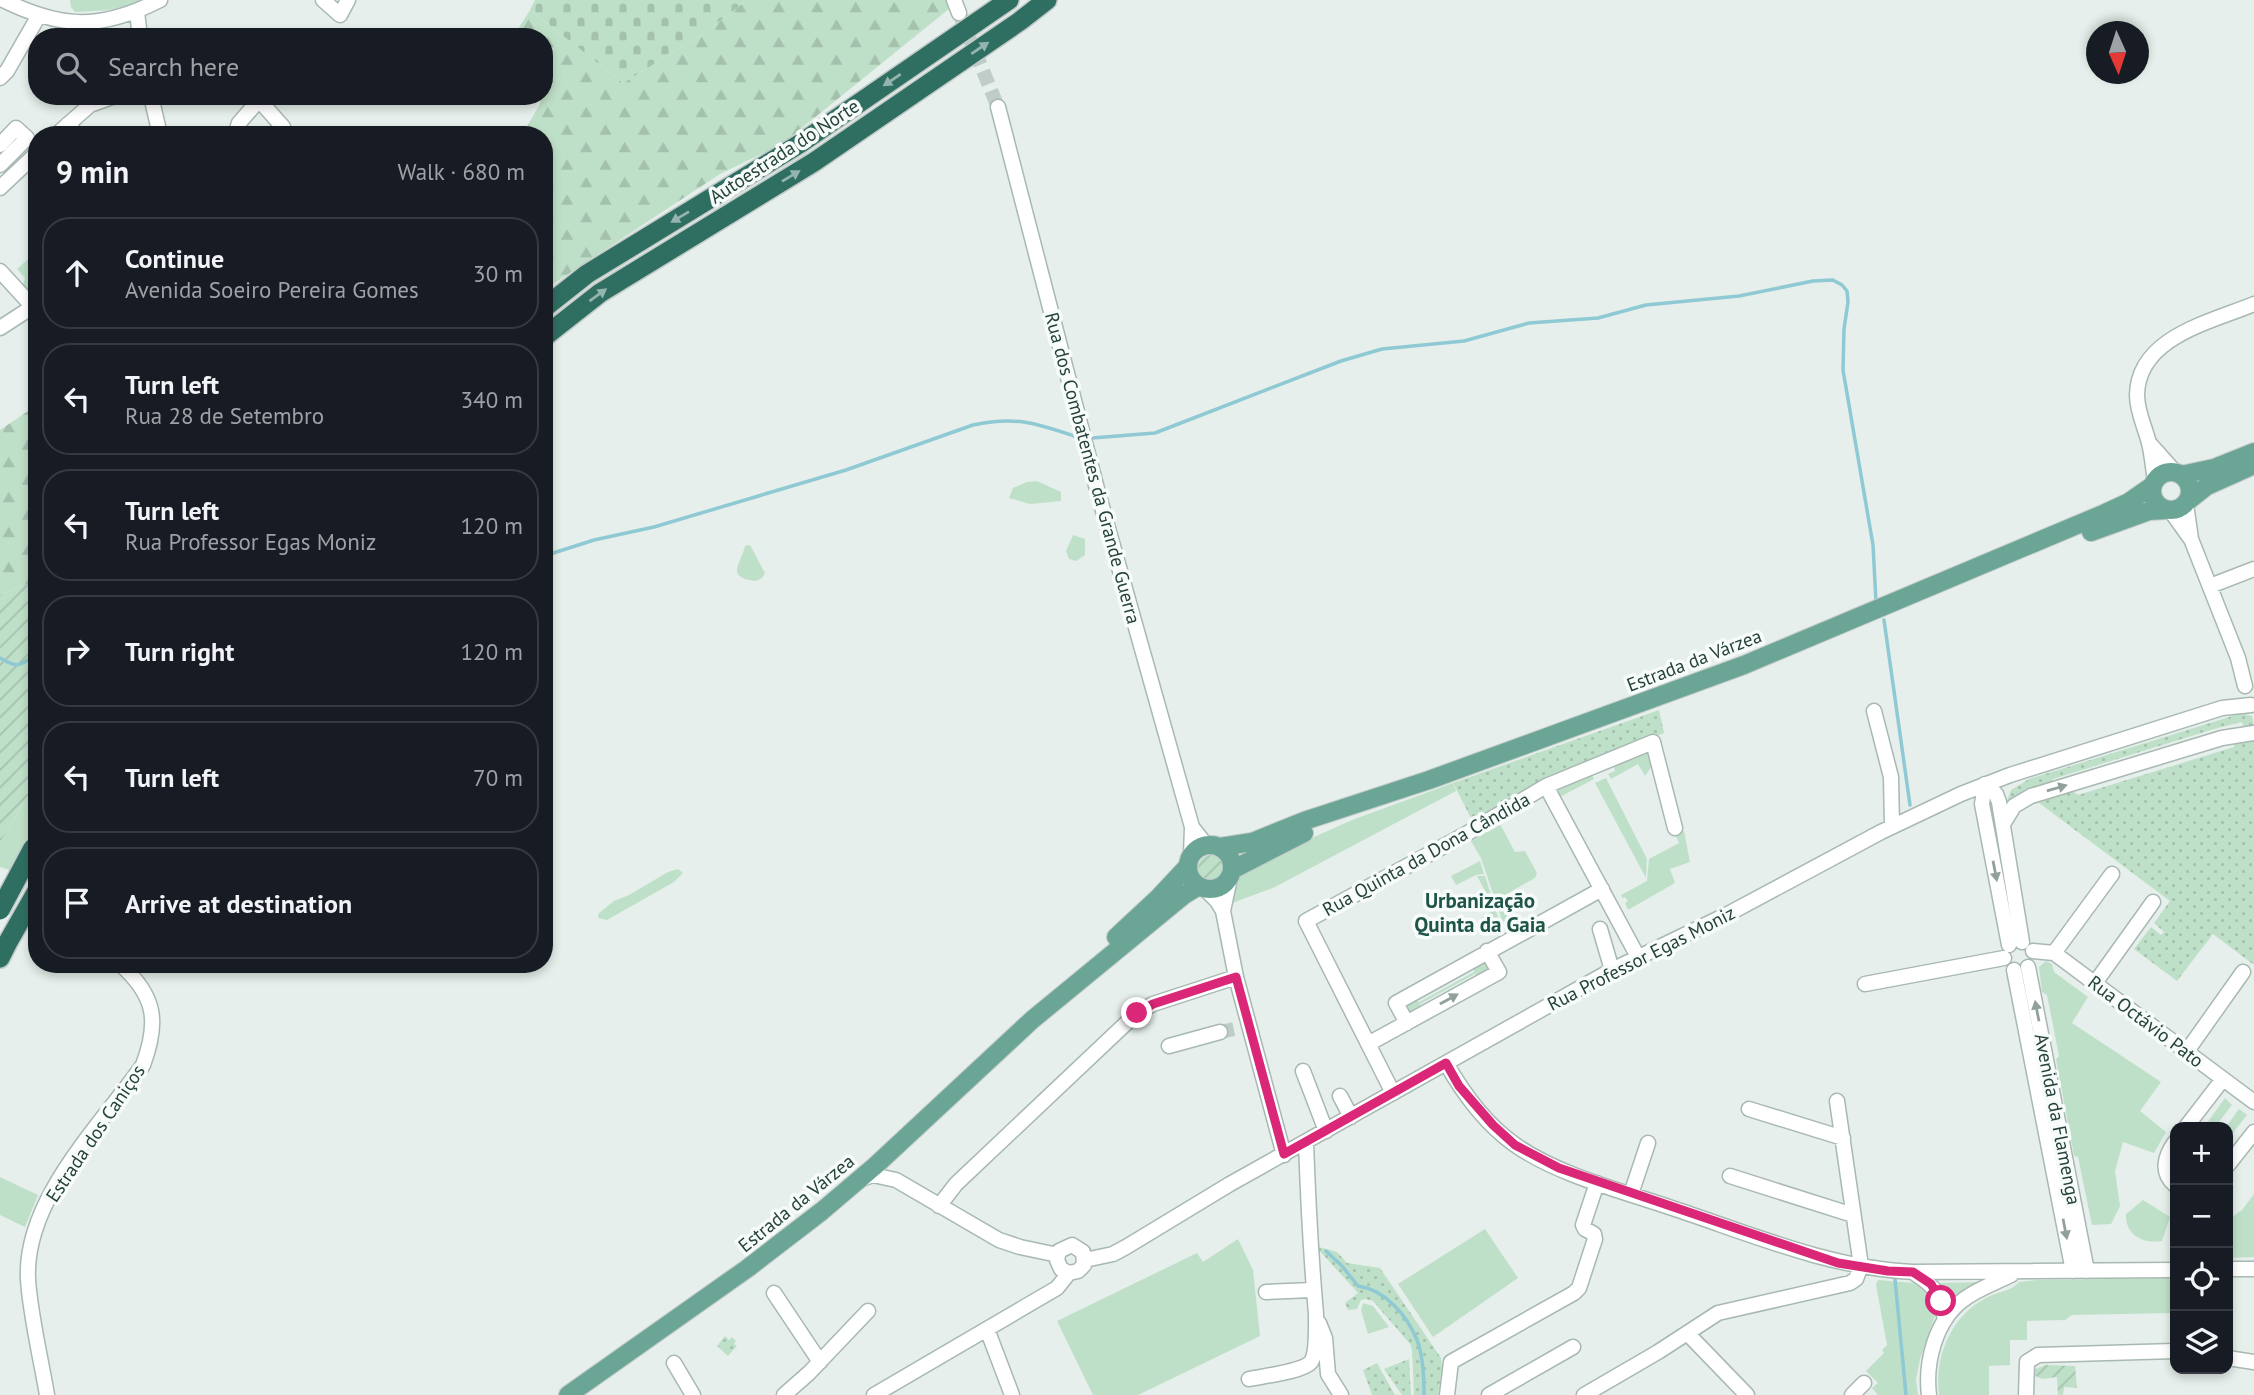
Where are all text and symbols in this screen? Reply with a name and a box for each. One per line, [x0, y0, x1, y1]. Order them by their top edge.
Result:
north arrow [2086, 21, 2149, 84]
search box [28, 28, 553, 105]
one-way arrow [971, 41, 989, 55]
icon: search [52, 48, 90, 86]
text: Search here [108, 50, 239, 83]
one-way arrow [883, 73, 901, 87]
street label: Autoestrada do Norte [705, 94, 863, 208]
text: 9 min [56, 152, 129, 191]
text: Walk · 680 m [398, 157, 525, 186]
one-way arrow [782, 169, 801, 182]
one-way arrow [671, 210, 690, 223]
text: Continue [125, 242, 224, 275]
icon: ahead [58, 254, 96, 292]
text: 30 m [473, 259, 523, 288]
text: Avenida Soeiro Pereira Gomes [125, 275, 419, 304]
one-way arrow [589, 288, 607, 302]
street label: Rua dos Combatentes da Grande Guerra [1040, 310, 1146, 626]
text: Turn left [125, 368, 219, 401]
icon: left [58, 380, 96, 418]
text: 340 m [461, 385, 523, 414]
text: Rua 28 de Setembro [125, 401, 324, 430]
text: Turn left [125, 494, 219, 527]
icon: left [58, 506, 96, 544]
text: 120 m [461, 511, 523, 540]
text: Rua Professor Egas Moniz [125, 527, 376, 556]
street label: Estrada da Várzea [1623, 623, 1765, 697]
icon: right [58, 632, 96, 670]
text: Turn right [125, 635, 234, 668]
text: 120 m [461, 637, 523, 666]
icon: left [58, 758, 96, 796]
text: Turn left [125, 761, 219, 794]
text: 70 m [473, 763, 523, 792]
one-way arrow [2047, 783, 2068, 793]
street label: Rua Quinta da Dona Cândida [1318, 787, 1534, 921]
one-way arrow [1990, 860, 2001, 882]
icon: arrive [58, 884, 96, 922]
text: Arrive at destination [125, 887, 352, 920]
district label: Urbanização Quinta da Gaia [1414, 887, 1546, 938]
street label: Rua Professor Egas Moniz [1543, 900, 1739, 1016]
street label: Rua Octávio Pato [2083, 970, 2209, 1072]
one-way arrow [1440, 993, 1459, 1005]
route end [1121, 997, 1152, 1028]
one-way arrow [2031, 1000, 2042, 1022]
street label: Avenida da Flamenga [2030, 1031, 2086, 1207]
street label: Estrada dos Caniços [40, 1060, 150, 1206]
map controls [2170, 1122, 2233, 1374]
button: + [2170, 1122, 2233, 1185]
street label: Estrada da Várzea [733, 1149, 859, 1257]
button: − [2170, 1185, 2233, 1248]
one-way arrow [2059, 1218, 2070, 1240]
button: locate [2170, 1248, 2233, 1311]
route start [1925, 1285, 1956, 1316]
button: layers [2170, 1311, 2233, 1374]

